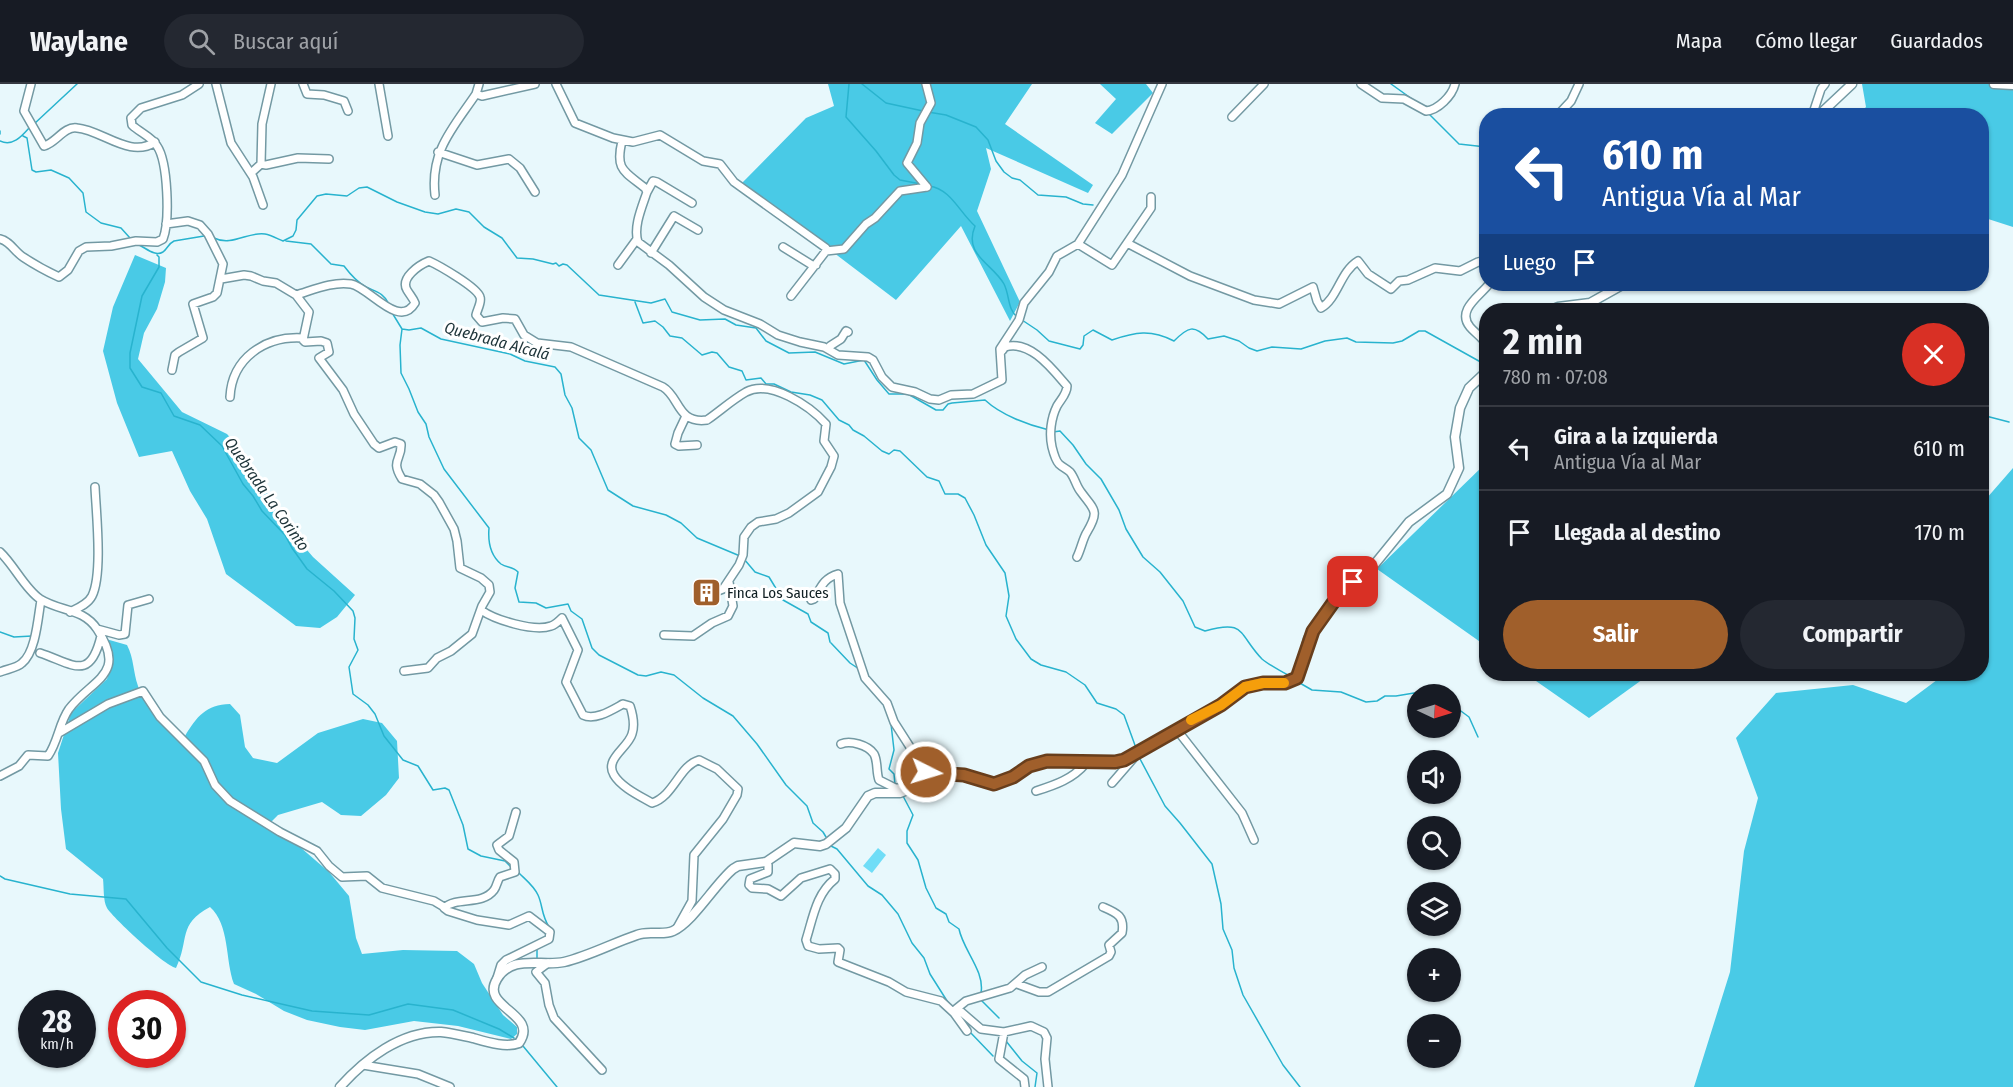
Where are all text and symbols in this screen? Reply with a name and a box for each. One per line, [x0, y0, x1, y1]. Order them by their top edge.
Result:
search box [164, 14, 584, 68]
text: Waylane [30, 25, 128, 58]
icon: search [185, 25, 218, 58]
text: Buscar aquí [233, 28, 338, 55]
text: Mapa [1676, 28, 1722, 54]
text: Cómo llegar [1755, 28, 1857, 54]
text: Guardados [1890, 28, 1983, 54]
text: 610 m [1602, 130, 1703, 180]
icon: left [1503, 132, 1581, 210]
text: Antigua Vía al Mar [1602, 181, 1801, 213]
icon: arrive [1568, 246, 1601, 279]
text: Luego [1503, 249, 1556, 276]
water label: Quebrada Alcalá [442, 318, 552, 364]
text: 2 min [1503, 320, 1583, 364]
button: close [1902, 323, 1965, 386]
text: 780 m · 07:08 [1503, 365, 1608, 389]
text: Gira a la izquierda [1554, 423, 1718, 450]
icon: left [1503, 432, 1536, 465]
water label: Quebrada La Corinto [221, 434, 313, 554]
text: 610 m [1913, 435, 1965, 462]
text: Antigua Vía al Mar [1554, 450, 1701, 474]
icon: arrive [1503, 516, 1536, 549]
text: Llegada al destino [1554, 519, 1721, 546]
text: 170 m [1914, 519, 1965, 546]
pin [1327, 556, 1378, 607]
icon: arrive [1336, 565, 1369, 598]
building icon: Finca Los Sauces [690, 577, 722, 609]
place label: Finca Los Sauces [727, 584, 829, 602]
button: Salir [1503, 600, 1728, 669]
button: Compartir [1740, 600, 1965, 669]
north arrow [1407, 684, 1461, 738]
map controls [1407, 684, 1461, 1068]
position arrow [894, 740, 958, 804]
button: sound [1407, 750, 1461, 804]
button: search [1407, 816, 1461, 870]
button: layers [1407, 882, 1461, 936]
button: + [1407, 948, 1461, 1002]
speed limit sign: 30 [108, 990, 186, 1068]
text: 28 [42, 1004, 72, 1040]
button: − [1407, 1014, 1461, 1068]
text: km/h [40, 1035, 74, 1053]

